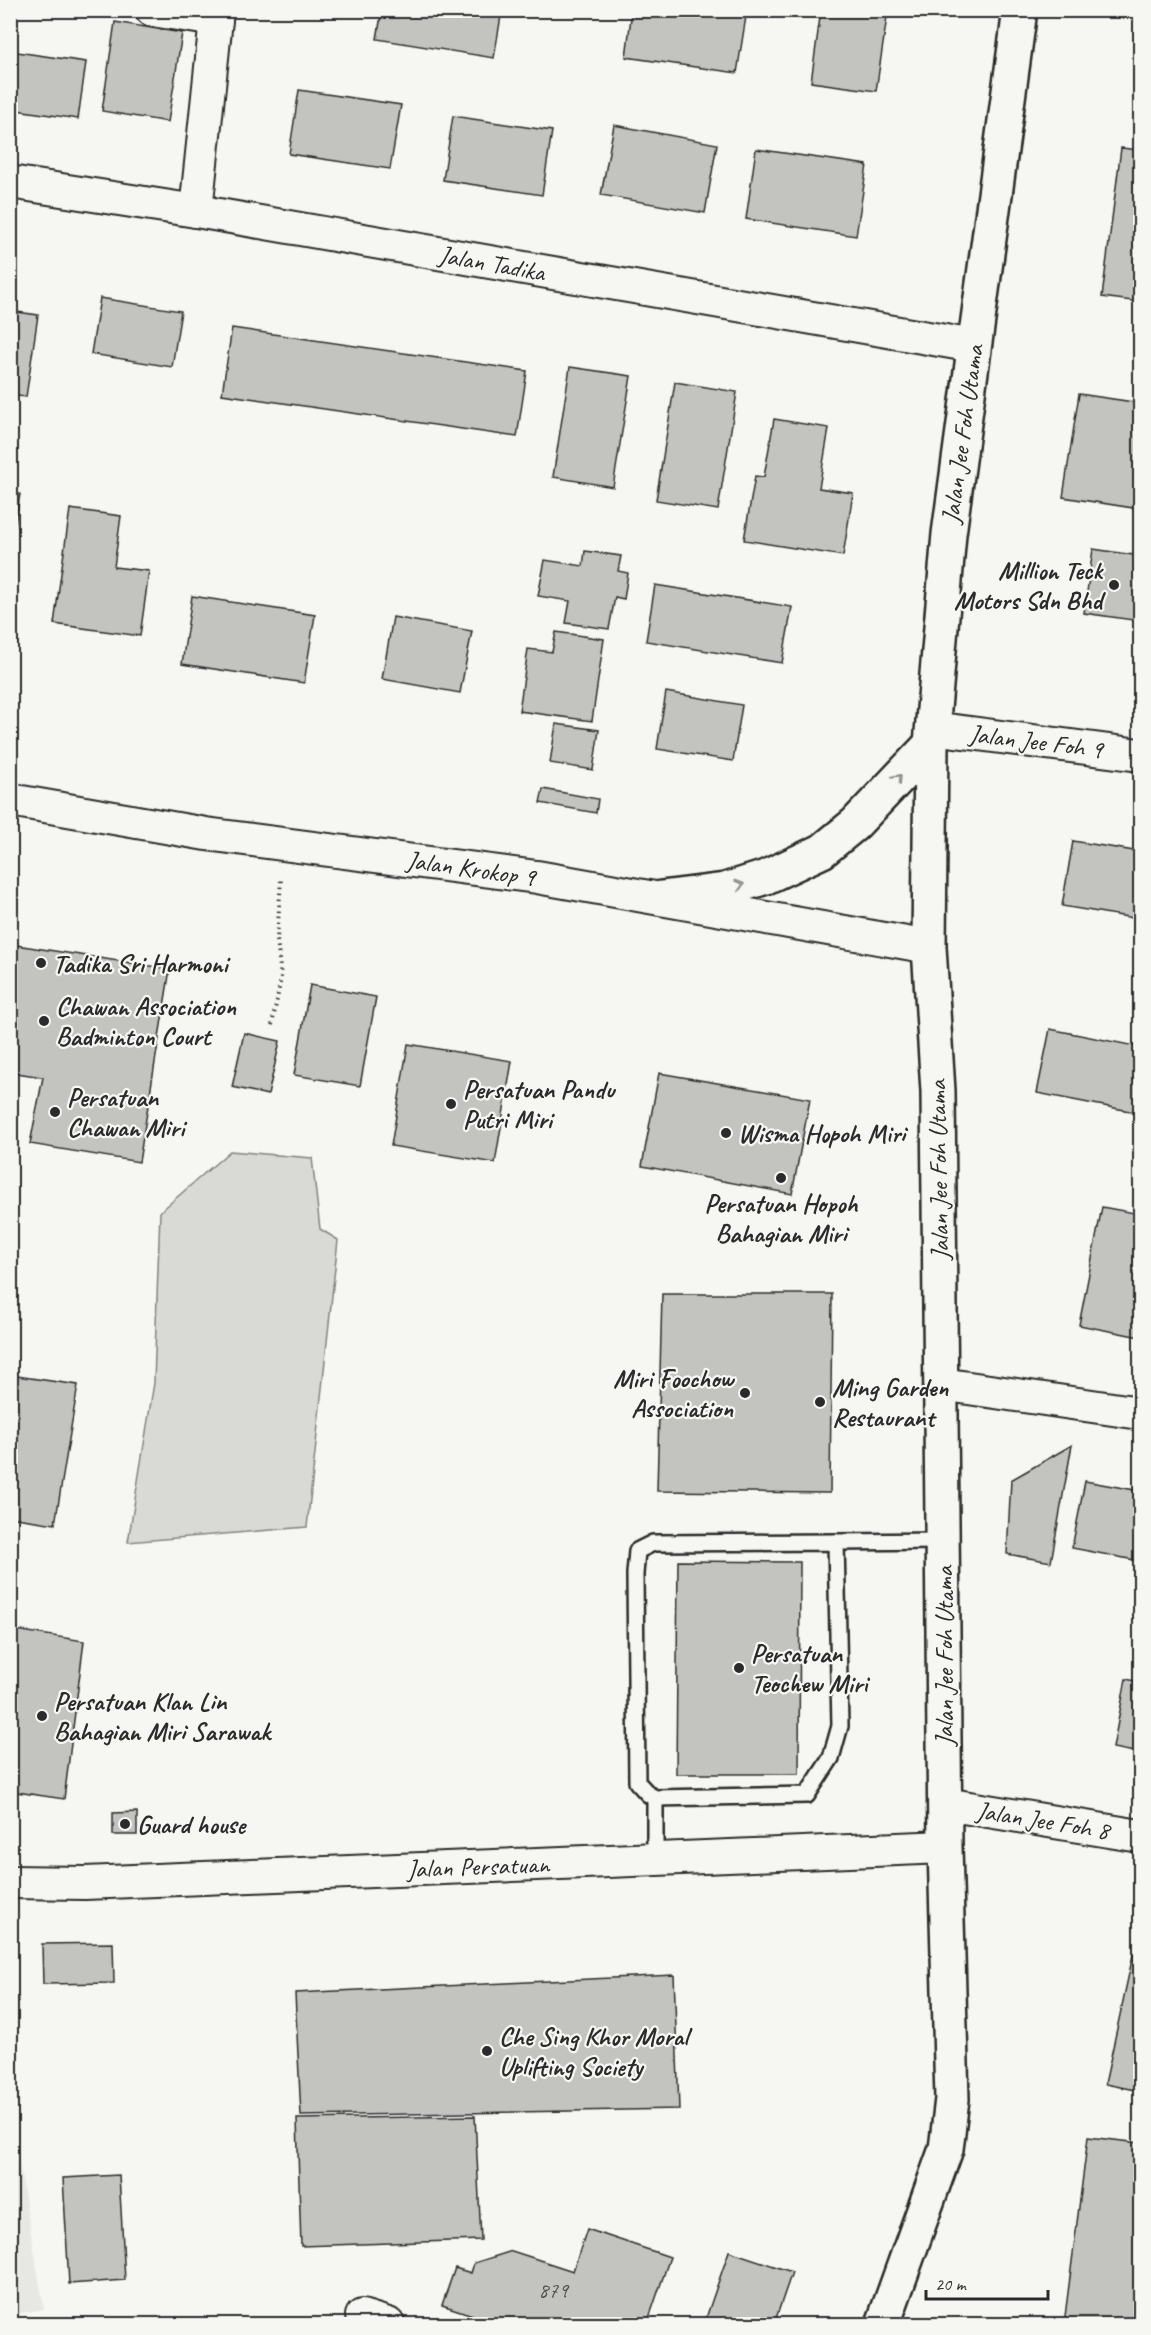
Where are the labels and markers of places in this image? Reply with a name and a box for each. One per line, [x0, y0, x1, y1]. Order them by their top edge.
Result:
place label: Million Teck Motors Sdn Bhd [954, 554, 1107, 617]
marker: Million Teck Motors Sdn Bhd [1107, 578, 1121, 592]
place label: Tadika Sri Harmoni [53, 947, 231, 980]
marker: Tadika Sri Harmoni [34, 956, 48, 970]
place label: Chawan Association Badminton Court [56, 990, 237, 1053]
marker: Chawan Association Badminton Court [37, 1014, 51, 1028]
place label: Persatuan Pandu Putri Miri [463, 1073, 616, 1136]
place label: Persatuan Chawan Miri [67, 1081, 188, 1144]
marker: Persatuan Pandu Putri Miri [444, 1097, 458, 1111]
marker: Persatuan Chawan Miri [48, 1105, 62, 1119]
place label: Wisma Hopoh Miri [738, 1117, 909, 1150]
marker: Wisma Hopoh Miri [719, 1126, 733, 1140]
marker: Persatuan Hopoh Bahagian Miri [774, 1171, 788, 1185]
place label: Persatuan Hopoh Bahagian Miri [704, 1187, 859, 1250]
place label: Miri Foochow Association [613, 1362, 736, 1425]
place label: Ming Garden Restaurant [832, 1371, 949, 1434]
marker: Miri Foochow Association [738, 1386, 752, 1400]
marker: Ming Garden Restaurant [813, 1395, 827, 1409]
place label: Persatuan Teochew Miri [751, 1637, 870, 1700]
marker: Persatuan Teochew Miri [732, 1661, 746, 1675]
place label: Persatuan Klan Lin Bahagian Miri Sarawak [54, 1685, 272, 1748]
marker: Persatuan Klan Lin Bahagian Miri Sarawak [35, 1709, 49, 1723]
place label: Guard house [137, 1808, 247, 1841]
marker: Guard house [118, 1817, 132, 1831]
place label: Che Sing Khor Moral Uplifting Society [499, 2020, 693, 2083]
marker: Che Sing Khor Moral Uplifting Society [480, 2044, 494, 2058]

